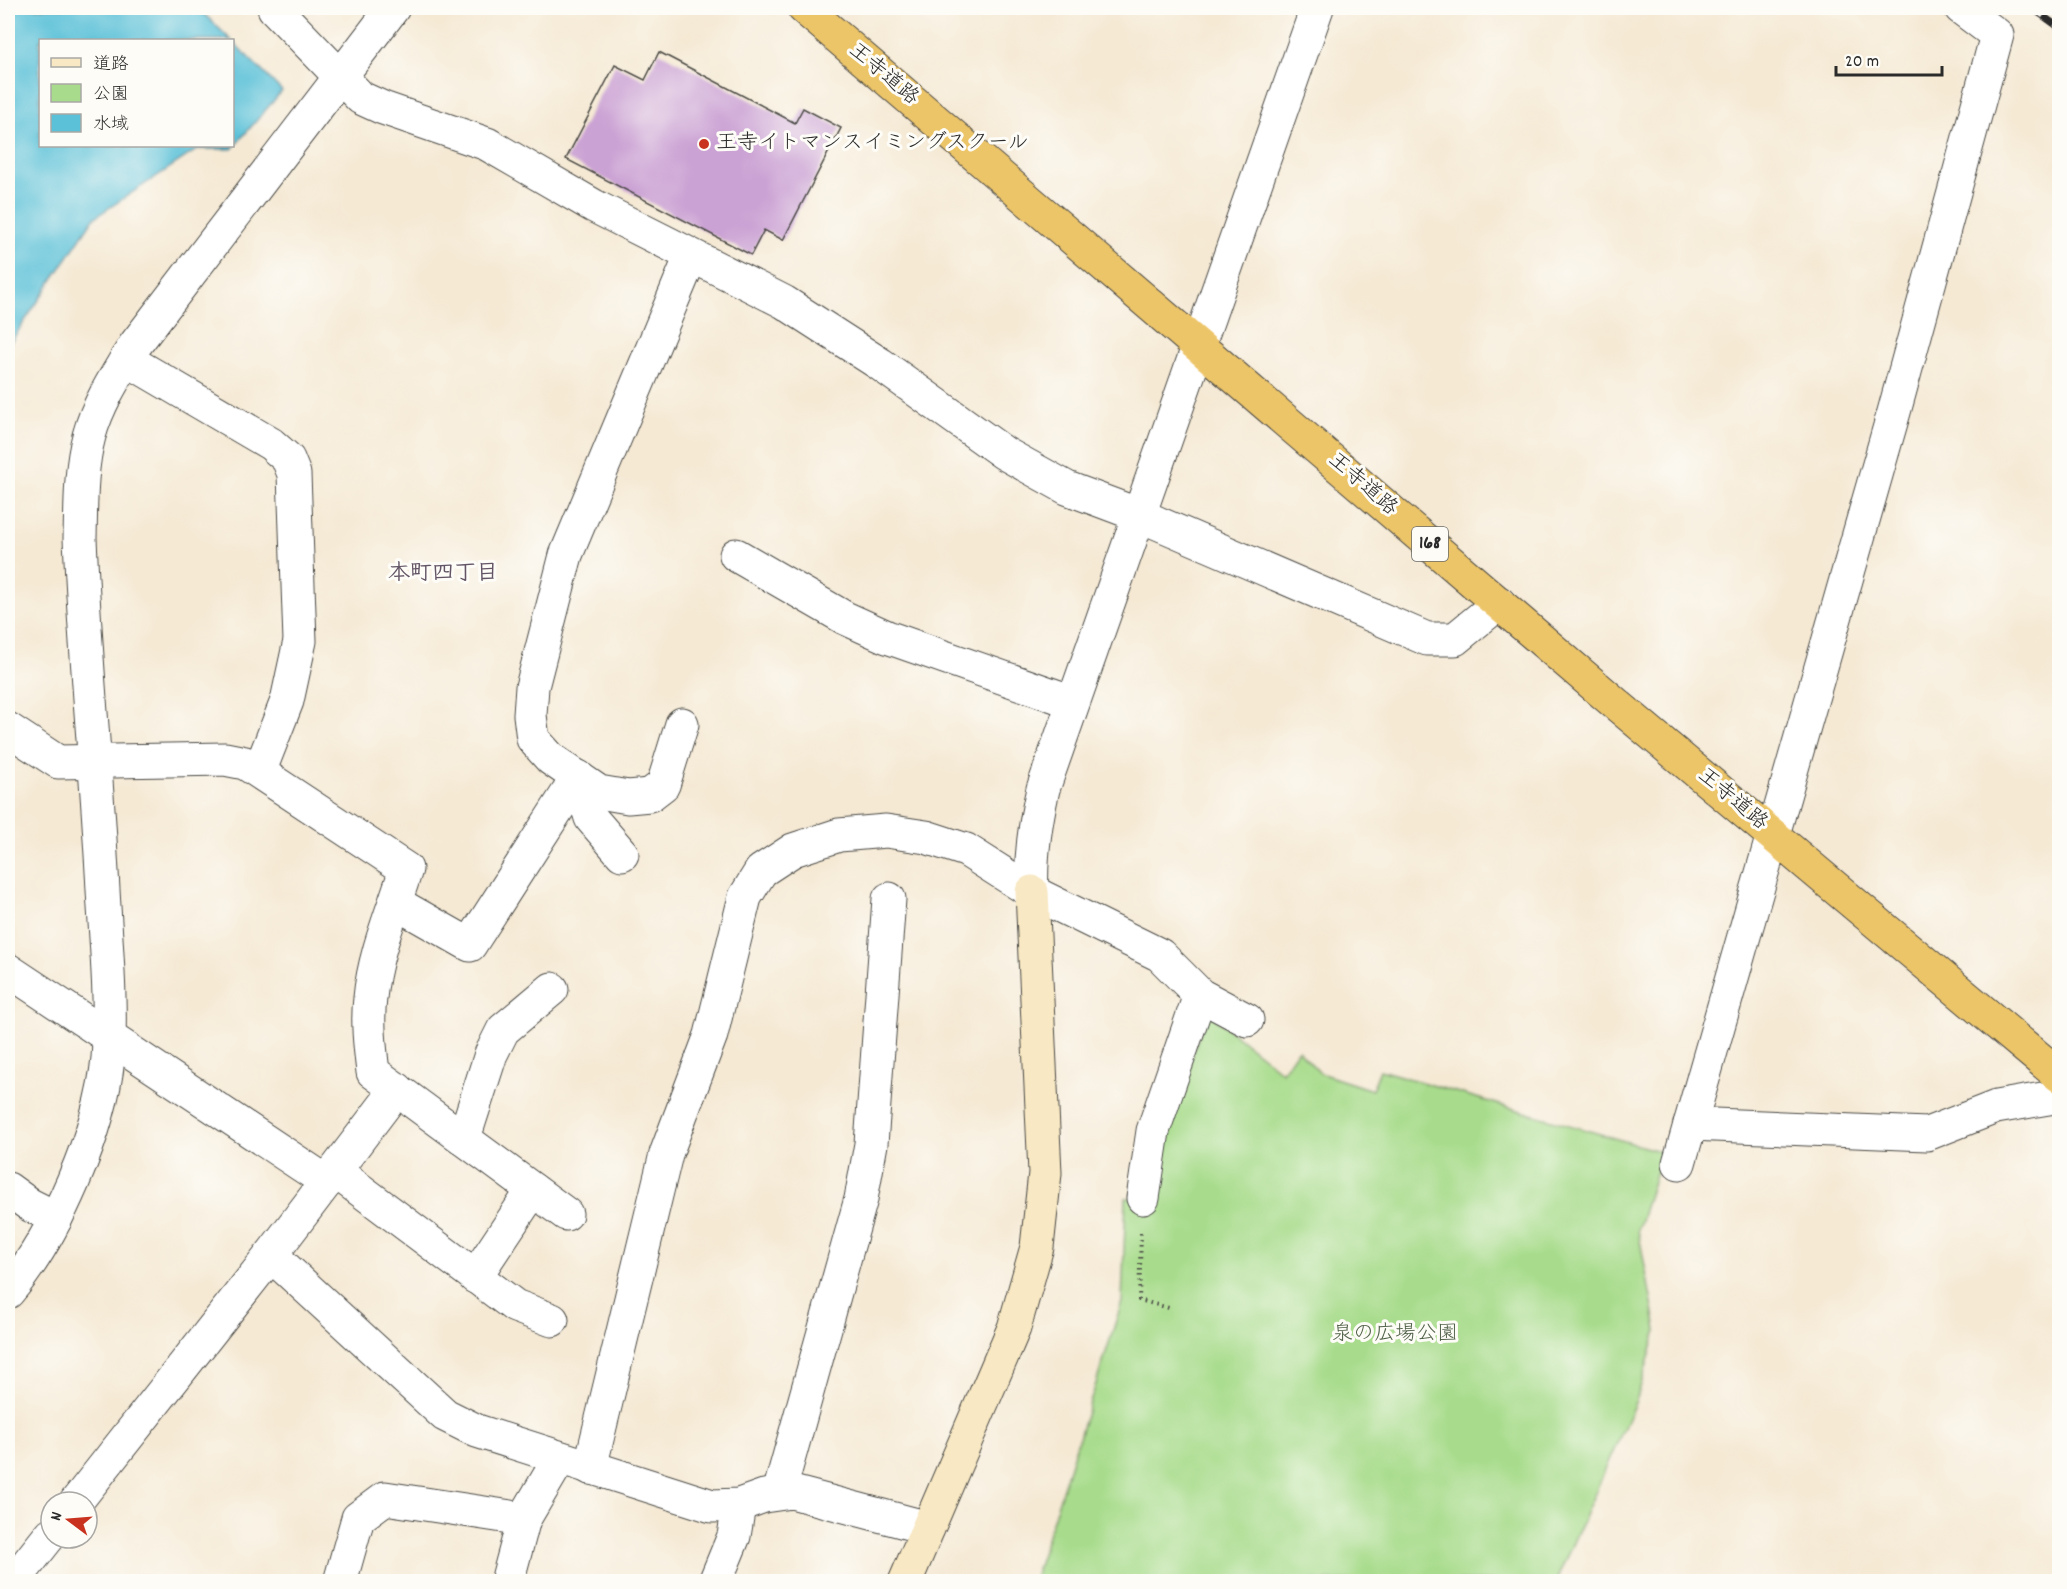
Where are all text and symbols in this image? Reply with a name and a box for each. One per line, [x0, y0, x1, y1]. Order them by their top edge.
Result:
street label: 王寺道路 [841, 37, 925, 113]
legend [39, 39, 234, 147]
scale bar [1836, 39, 1942, 77]
text: 20 m [1845, 50, 1879, 75]
text: 道路 [93, 53, 129, 78]
text: 公園 [93, 83, 129, 108]
text: 水域 [93, 113, 129, 138]
place label: 王寺イトマンスイミングスクール [716, 129, 1028, 159]
marker: 王寺イトマンスイミングスクール [697, 137, 711, 151]
street label: 王寺道路 [1320, 446, 1404, 524]
road number: 168 [1412, 527, 1448, 561]
district label: 本町四丁目 [388, 559, 498, 590]
street label: 王寺道路 [1690, 762, 1774, 838]
park label: 泉の広場公園 [1332, 1320, 1458, 1350]
north arrow [39, 1490, 99, 1550]
text: N [45, 1509, 69, 1524]

